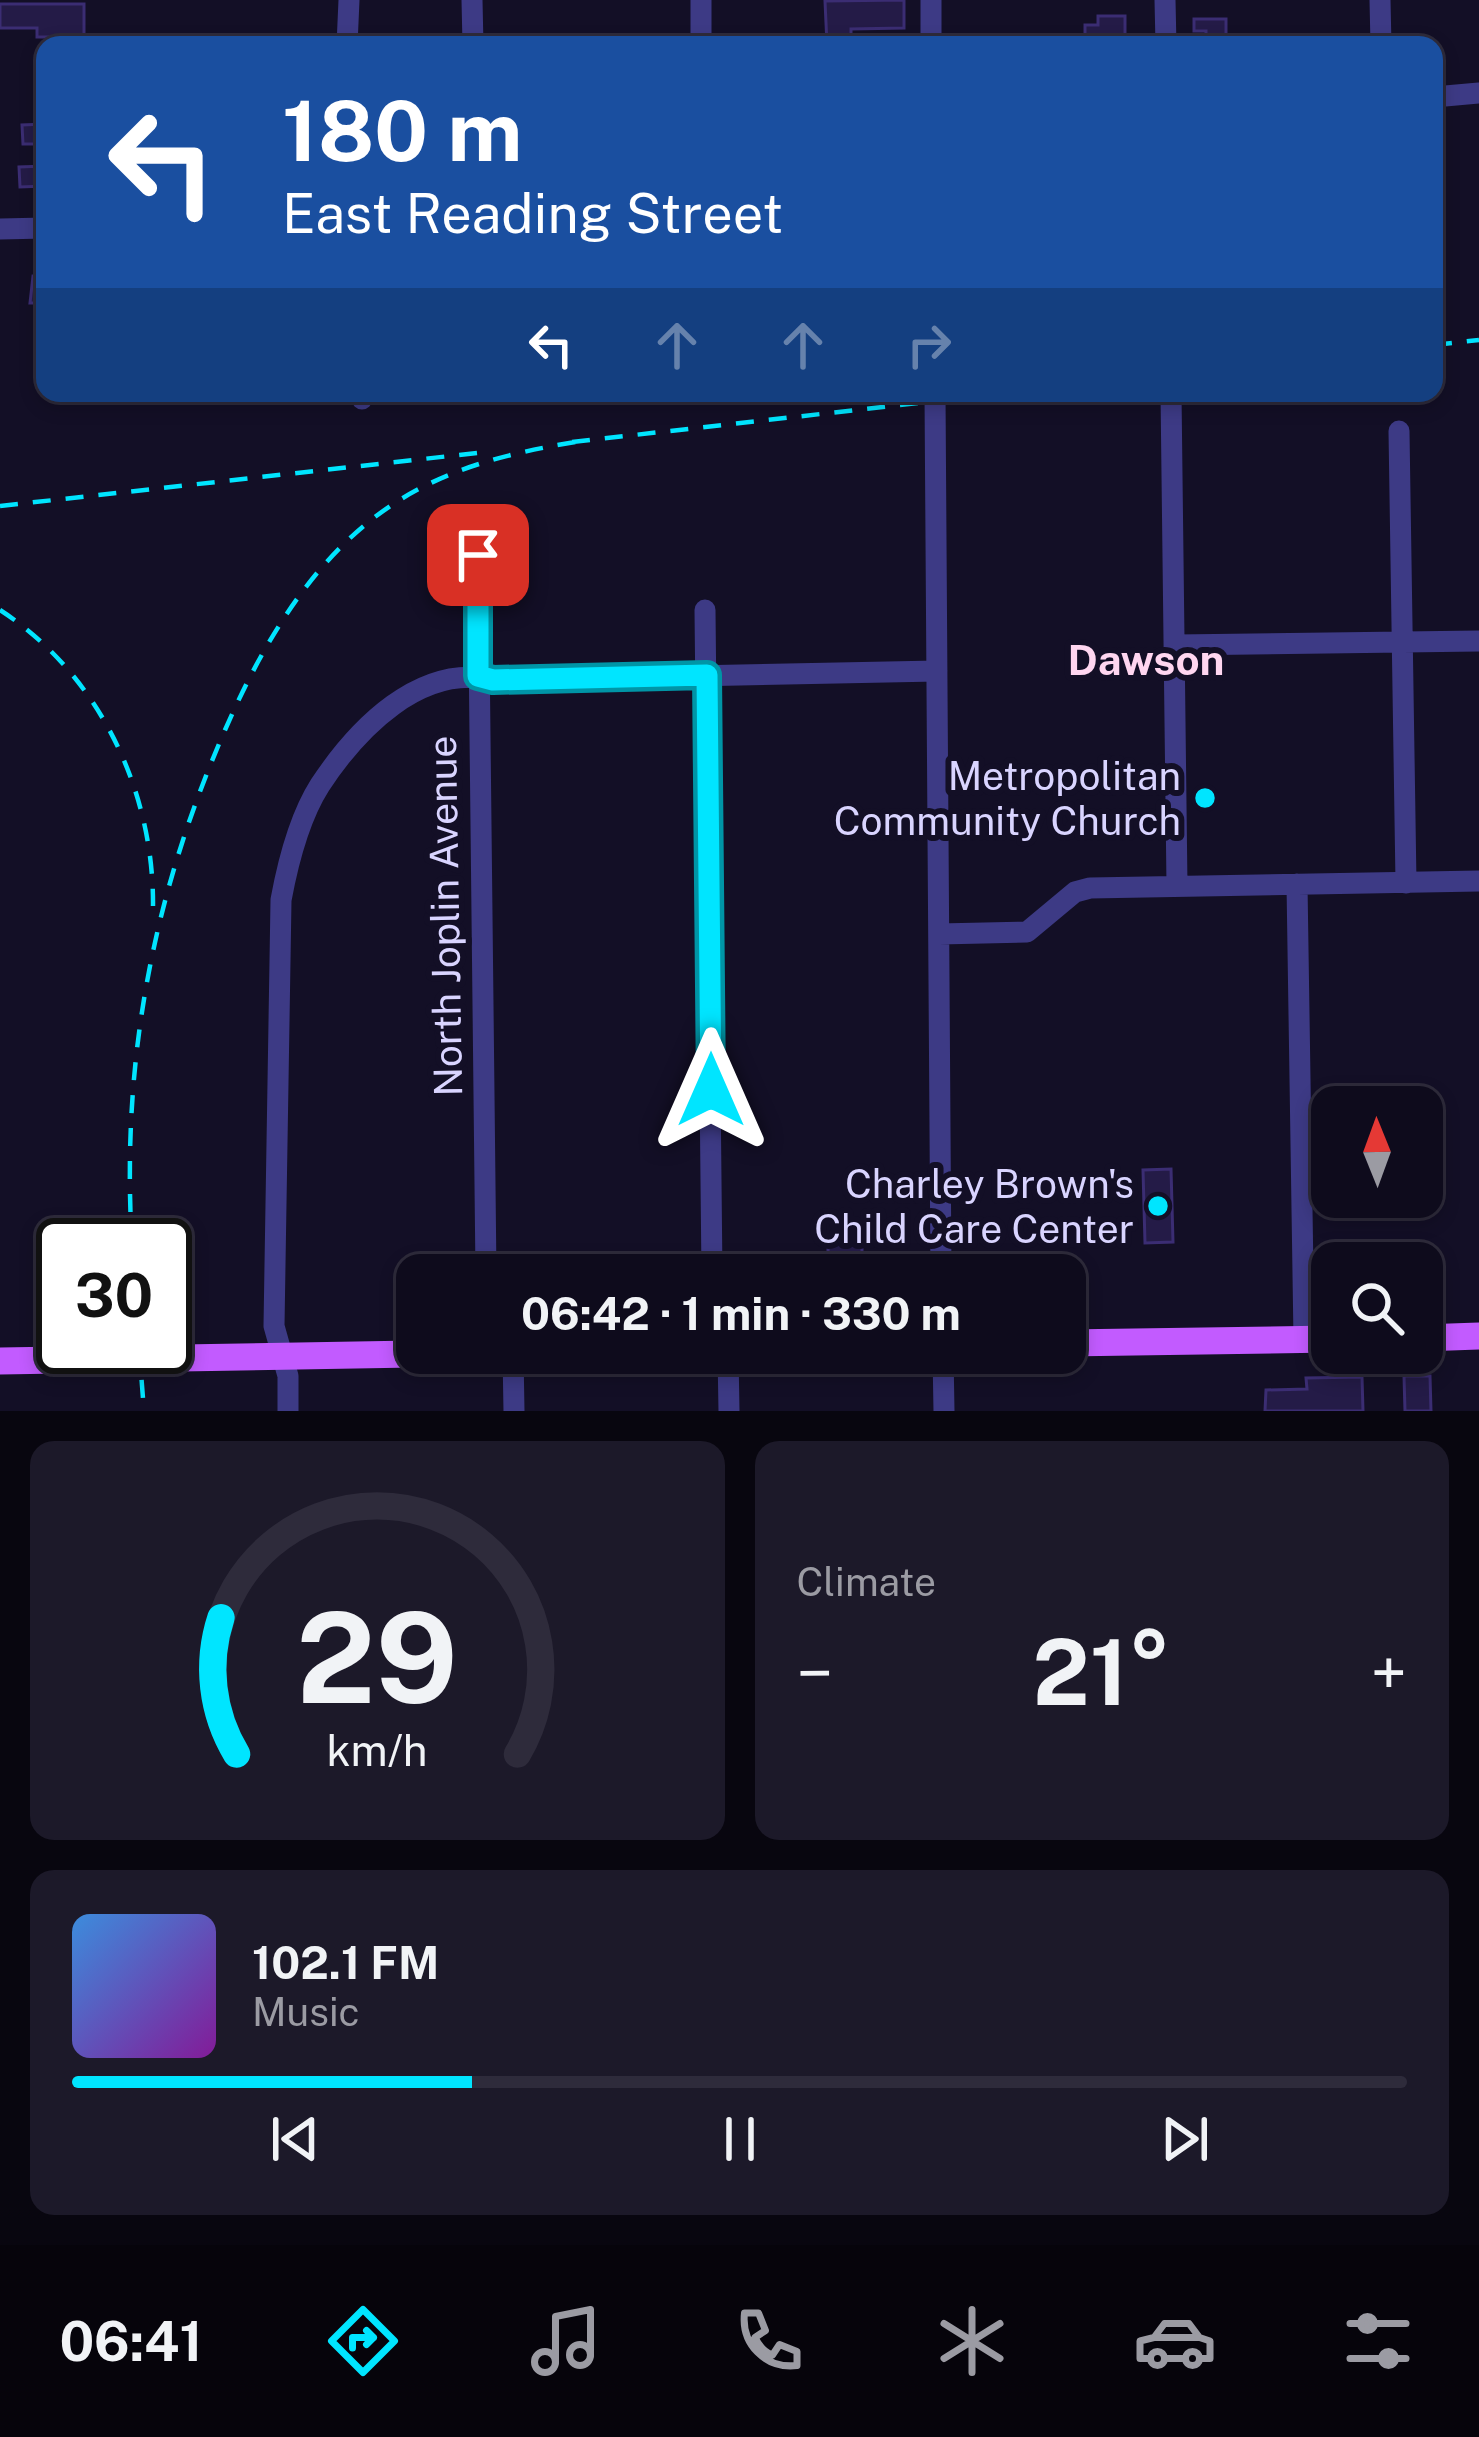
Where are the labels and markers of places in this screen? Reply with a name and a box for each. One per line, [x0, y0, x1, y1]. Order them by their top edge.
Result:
pin [427, 504, 529, 606]
place label: Metropolitan Community Church [834, 753, 1181, 844]
marker: Metropolitan Community Church [1192, 785, 1218, 811]
place label: Charley Brown's Child Care Center [814, 1161, 1134, 1252]
marker: Charley Brown's Child Care Center [1145, 1193, 1171, 1219]

